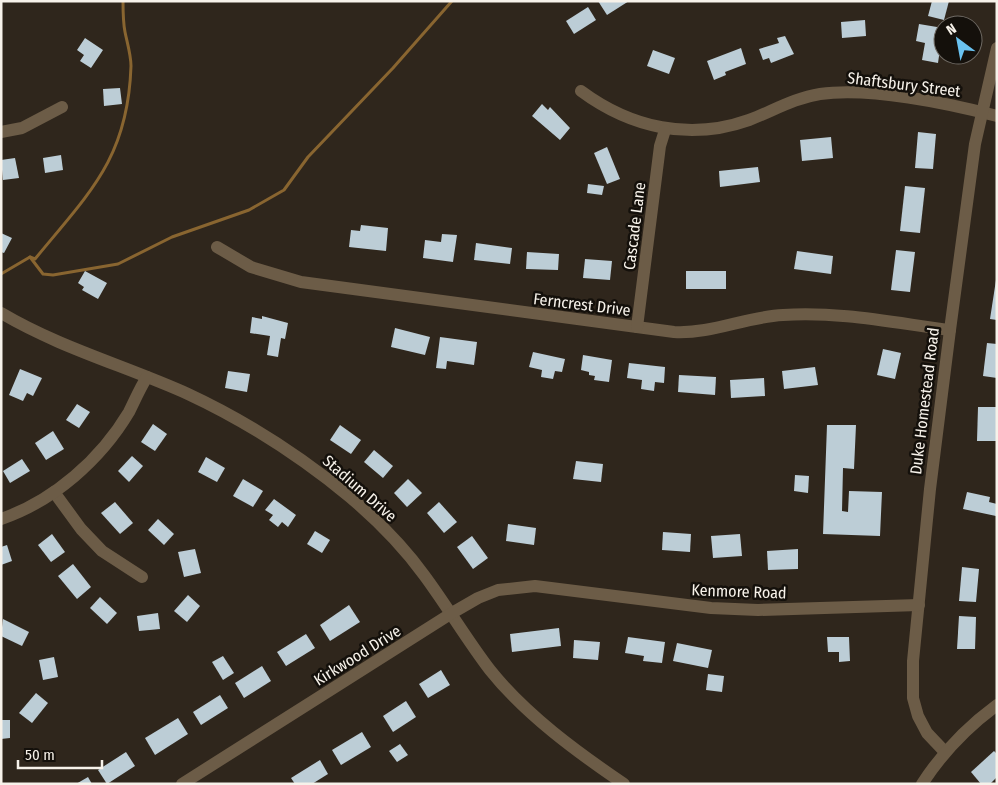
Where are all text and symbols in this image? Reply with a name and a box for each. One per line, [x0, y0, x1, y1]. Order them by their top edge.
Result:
north arrow [933, 15, 983, 65]
text: N [943, 20, 959, 39]
street label: Shaftsbury Street [846, 68, 962, 101]
street label: Cascade Lane [620, 181, 649, 271]
street label: Ferncrest Drive [532, 289, 632, 320]
street label: Duke Homestead Road [906, 327, 943, 476]
street label: Stadium Drive [319, 451, 401, 526]
street label: Kenmore Road [691, 580, 787, 603]
street label: Kirkwood Drive [310, 621, 404, 690]
scale bar [18, 738, 101, 770]
text: 50 m [25, 746, 55, 764]

